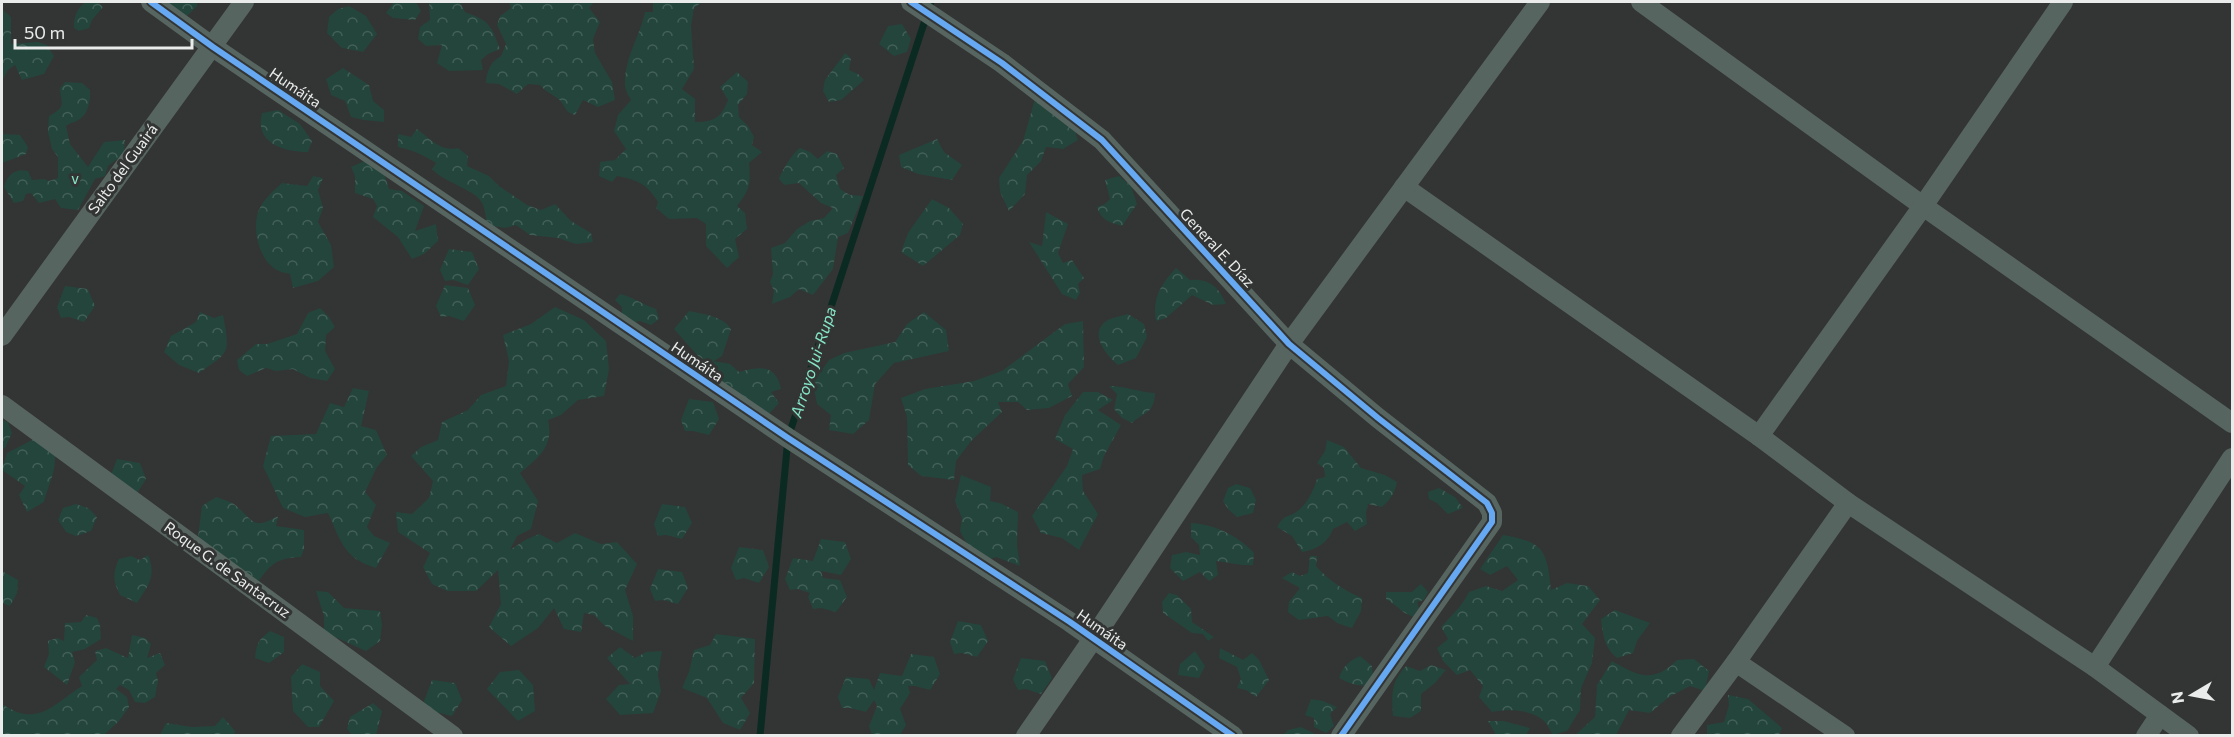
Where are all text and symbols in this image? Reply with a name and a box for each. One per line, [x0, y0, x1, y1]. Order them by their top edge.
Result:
scale bar [15, 12, 192, 50]
text: 50 m [24, 21, 65, 43]
street label: Humáita [266, 63, 325, 111]
street label: Salto del Guairá [84, 120, 161, 217]
park label: v [71, 169, 79, 187]
street label: General E. Díaz [1177, 204, 1259, 291]
water label: Arroyo Jui-Rupa [785, 304, 839, 421]
street label: Humáita [668, 337, 727, 385]
street label: Roque G. de Santacruz [161, 517, 294, 621]
street label: Humáita [1074, 605, 1132, 653]
north arrow [2162, 665, 2222, 725]
text: N [2166, 690, 2187, 705]

